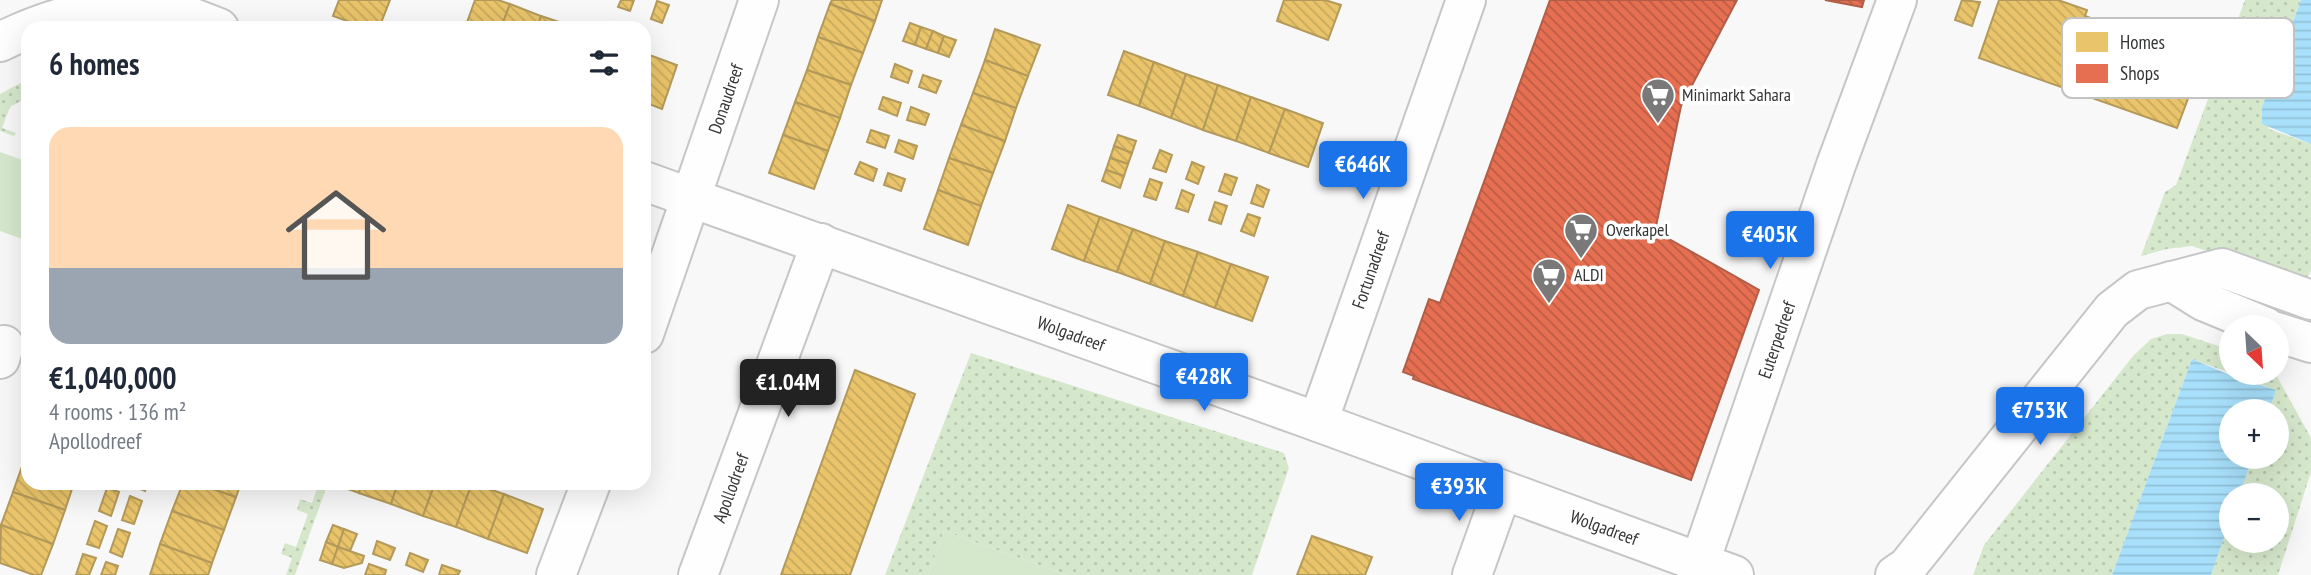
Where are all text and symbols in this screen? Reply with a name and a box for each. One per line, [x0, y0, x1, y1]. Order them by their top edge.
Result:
legend [2062, 18, 2294, 98]
text: Homes [2120, 30, 2165, 54]
text: 6 homes [49, 44, 140, 83]
icon: filters [585, 44, 623, 82]
street label: Donaudreef [703, 60, 749, 137]
text: Shops [2120, 61, 2159, 85]
supermarket icon: Minimarkt Sahara [1639, 76, 1677, 125]
place label: Minimarkt Sahara [1682, 83, 1791, 106]
pin: €646K [1314, 142, 1412, 201]
text: €646K [1335, 149, 1391, 178]
icon: home [273, 172, 399, 298]
supermarket icon: Overkapel [1562, 211, 1600, 260]
pin: €405K [1721, 212, 1819, 271]
place label: Overkapel [1606, 218, 1669, 241]
text: €405K [1742, 219, 1798, 248]
street label: Fortunadreef [1347, 227, 1395, 312]
supermarket icon: ALDI [1530, 256, 1568, 305]
place label: ALDI [1574, 263, 1604, 286]
street label: Euterpedreef [1753, 297, 1801, 381]
street label: Wolgadreef [1034, 311, 1109, 357]
north arrow [2219, 315, 2289, 385]
map controls [2219, 315, 2289, 553]
pin: €428K [1155, 354, 1253, 413]
text: €1,040,000 [49, 358, 177, 397]
pin: €1.04M [731, 360, 845, 419]
text: €428K [1176, 361, 1232, 390]
text: €1.04M [756, 367, 820, 396]
pin: €753K [1991, 388, 2089, 447]
text: €753K [2012, 395, 2068, 424]
text: 4 rooms · 136 m² [49, 397, 186, 426]
button: + [2219, 399, 2289, 469]
text: Apollodreef [49, 426, 141, 455]
street label: Apollodreef [707, 449, 754, 526]
pin: €393K [1410, 463, 1508, 523]
text: €393K [1431, 471, 1487, 500]
button: − [2219, 483, 2289, 553]
street label: Wolgadreef [1567, 505, 1642, 551]

